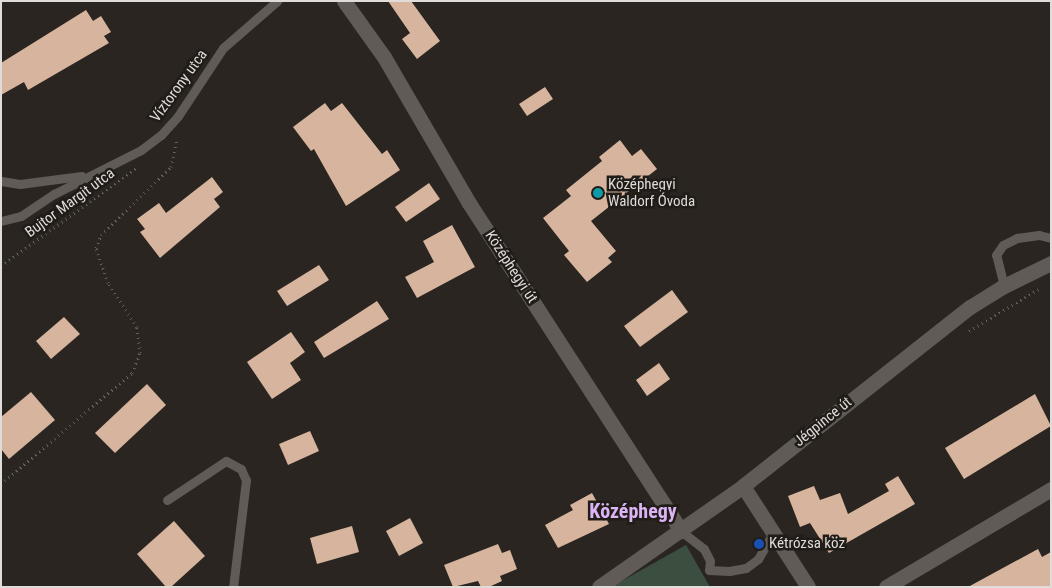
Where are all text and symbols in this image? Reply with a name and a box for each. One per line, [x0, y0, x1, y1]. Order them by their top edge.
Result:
street label: Víztorony utca [147, 46, 211, 126]
street label: Bujtor Margit utca [22, 165, 118, 241]
place label: Középhegyi Waldorf Óvoda [608, 175, 695, 210]
marker: Középhegyi Waldorf Óvoda [592, 187, 604, 199]
street label: Középhegyi út [481, 227, 541, 307]
street label: Jégpince út [791, 393, 855, 451]
district label: Középhegy [589, 499, 677, 523]
place label: Kétrózsa köz [769, 535, 845, 553]
marker: Kétrózsa köz [753, 538, 765, 550]

